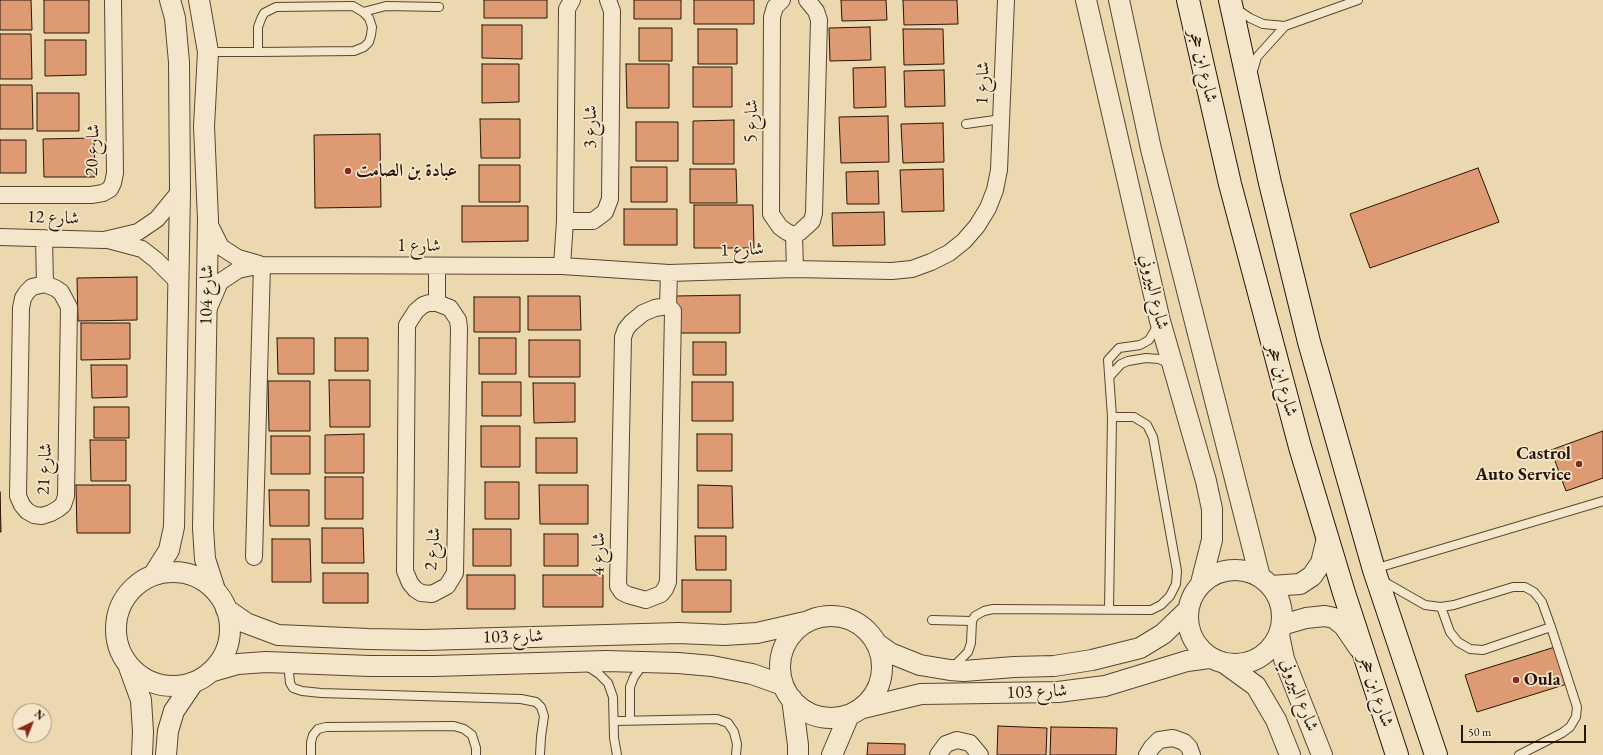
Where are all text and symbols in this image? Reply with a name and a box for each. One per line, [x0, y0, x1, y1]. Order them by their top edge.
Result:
street label: شارع ابن حجر [1184, 27, 1222, 105]
street label: شارع 1 [971, 61, 995, 105]
street label: شارع 5 [741, 99, 763, 143]
street label: شارع 3 [580, 105, 602, 149]
street label: شارع 20 [81, 124, 105, 176]
place label: عبادة بن الصامت [356, 160, 457, 182]
marker: عبادة بن الصامت [343, 166, 353, 176]
street label: شارع 12 [27, 206, 79, 230]
street label: شارع 1 [397, 235, 441, 257]
street label: شارع 1 [720, 238, 764, 262]
street label: شارع البيروني [1135, 252, 1173, 332]
street label: شارع 104 [196, 264, 218, 326]
street label: شارع ابن حجر [1262, 341, 1302, 419]
street label: شارع 21 [33, 442, 57, 496]
place label: Castrol Auto Service [1475, 443, 1571, 486]
marker: Castrol Auto Service [1574, 459, 1584, 469]
street label: شارع 2 [420, 526, 446, 572]
street label: شارع 4 [588, 532, 610, 576]
street label: شارع 103 [482, 626, 544, 648]
street label: شارع ابن حجر [1354, 652, 1398, 730]
street label: شارع البيروني [1275, 655, 1323, 735]
place label: Oula [1524, 669, 1561, 691]
marker: Oula [1511, 675, 1521, 685]
street label: شارع 103 [1006, 680, 1068, 704]
north arrow [12, 703, 52, 743]
text: N [31, 707, 48, 723]
scale bar [1463, 717, 1588, 743]
text: 50 m [1468, 724, 1491, 740]

